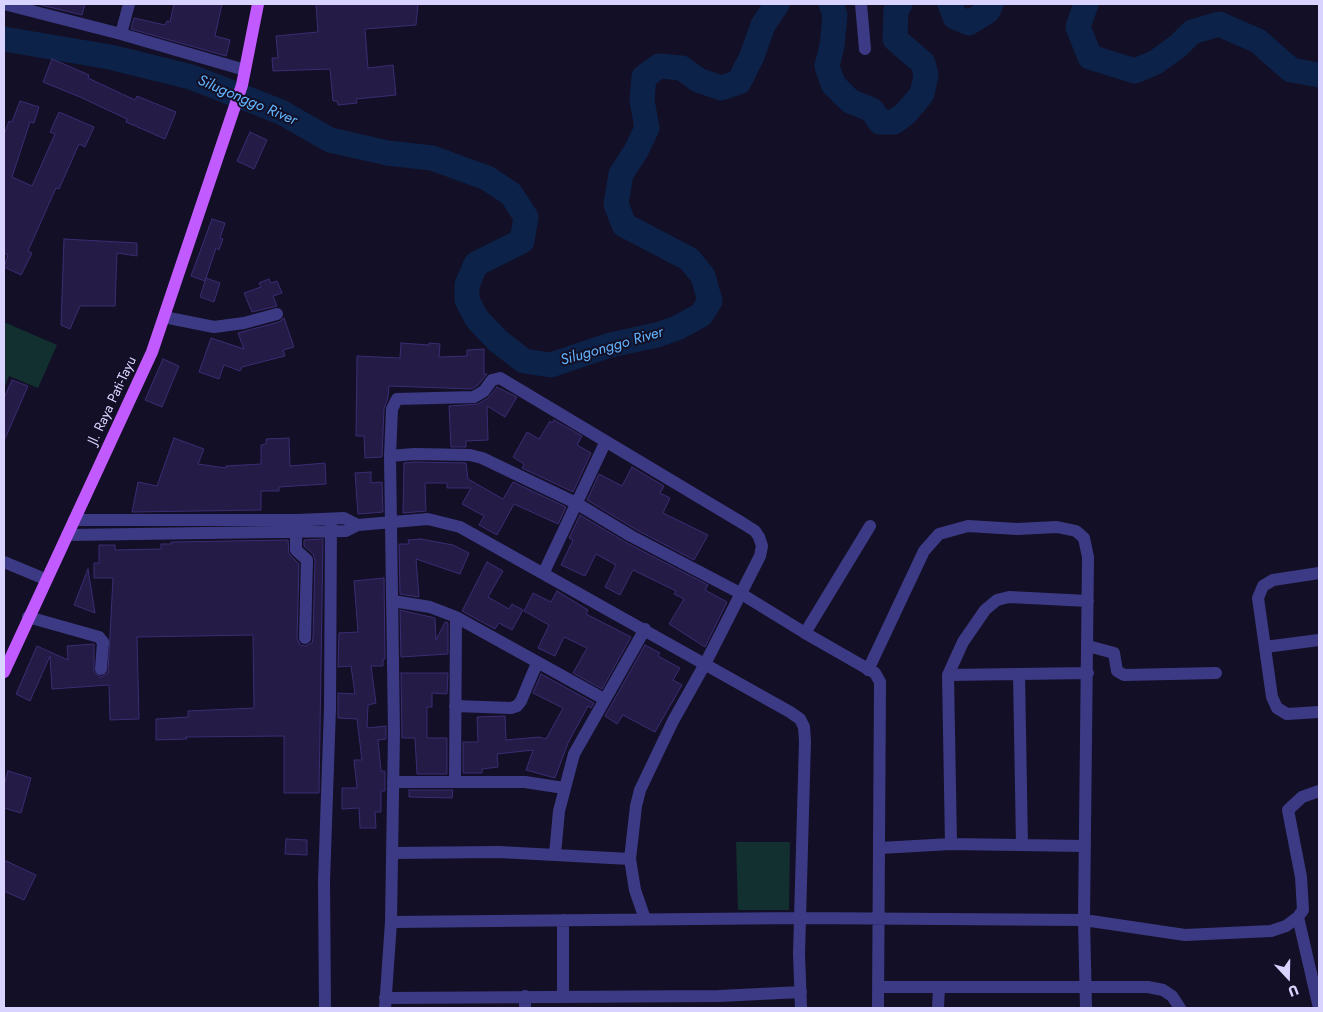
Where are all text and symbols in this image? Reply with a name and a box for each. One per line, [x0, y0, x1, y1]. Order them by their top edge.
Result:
water label: Silugonggo River [195, 72, 299, 130]
water label: Silugonggo River [558, 324, 666, 370]
street label: Jl. Raya Pati-Tayu [85, 354, 141, 448]
north arrow [1263, 952, 1313, 1002]
text: U [1285, 980, 1302, 1002]

